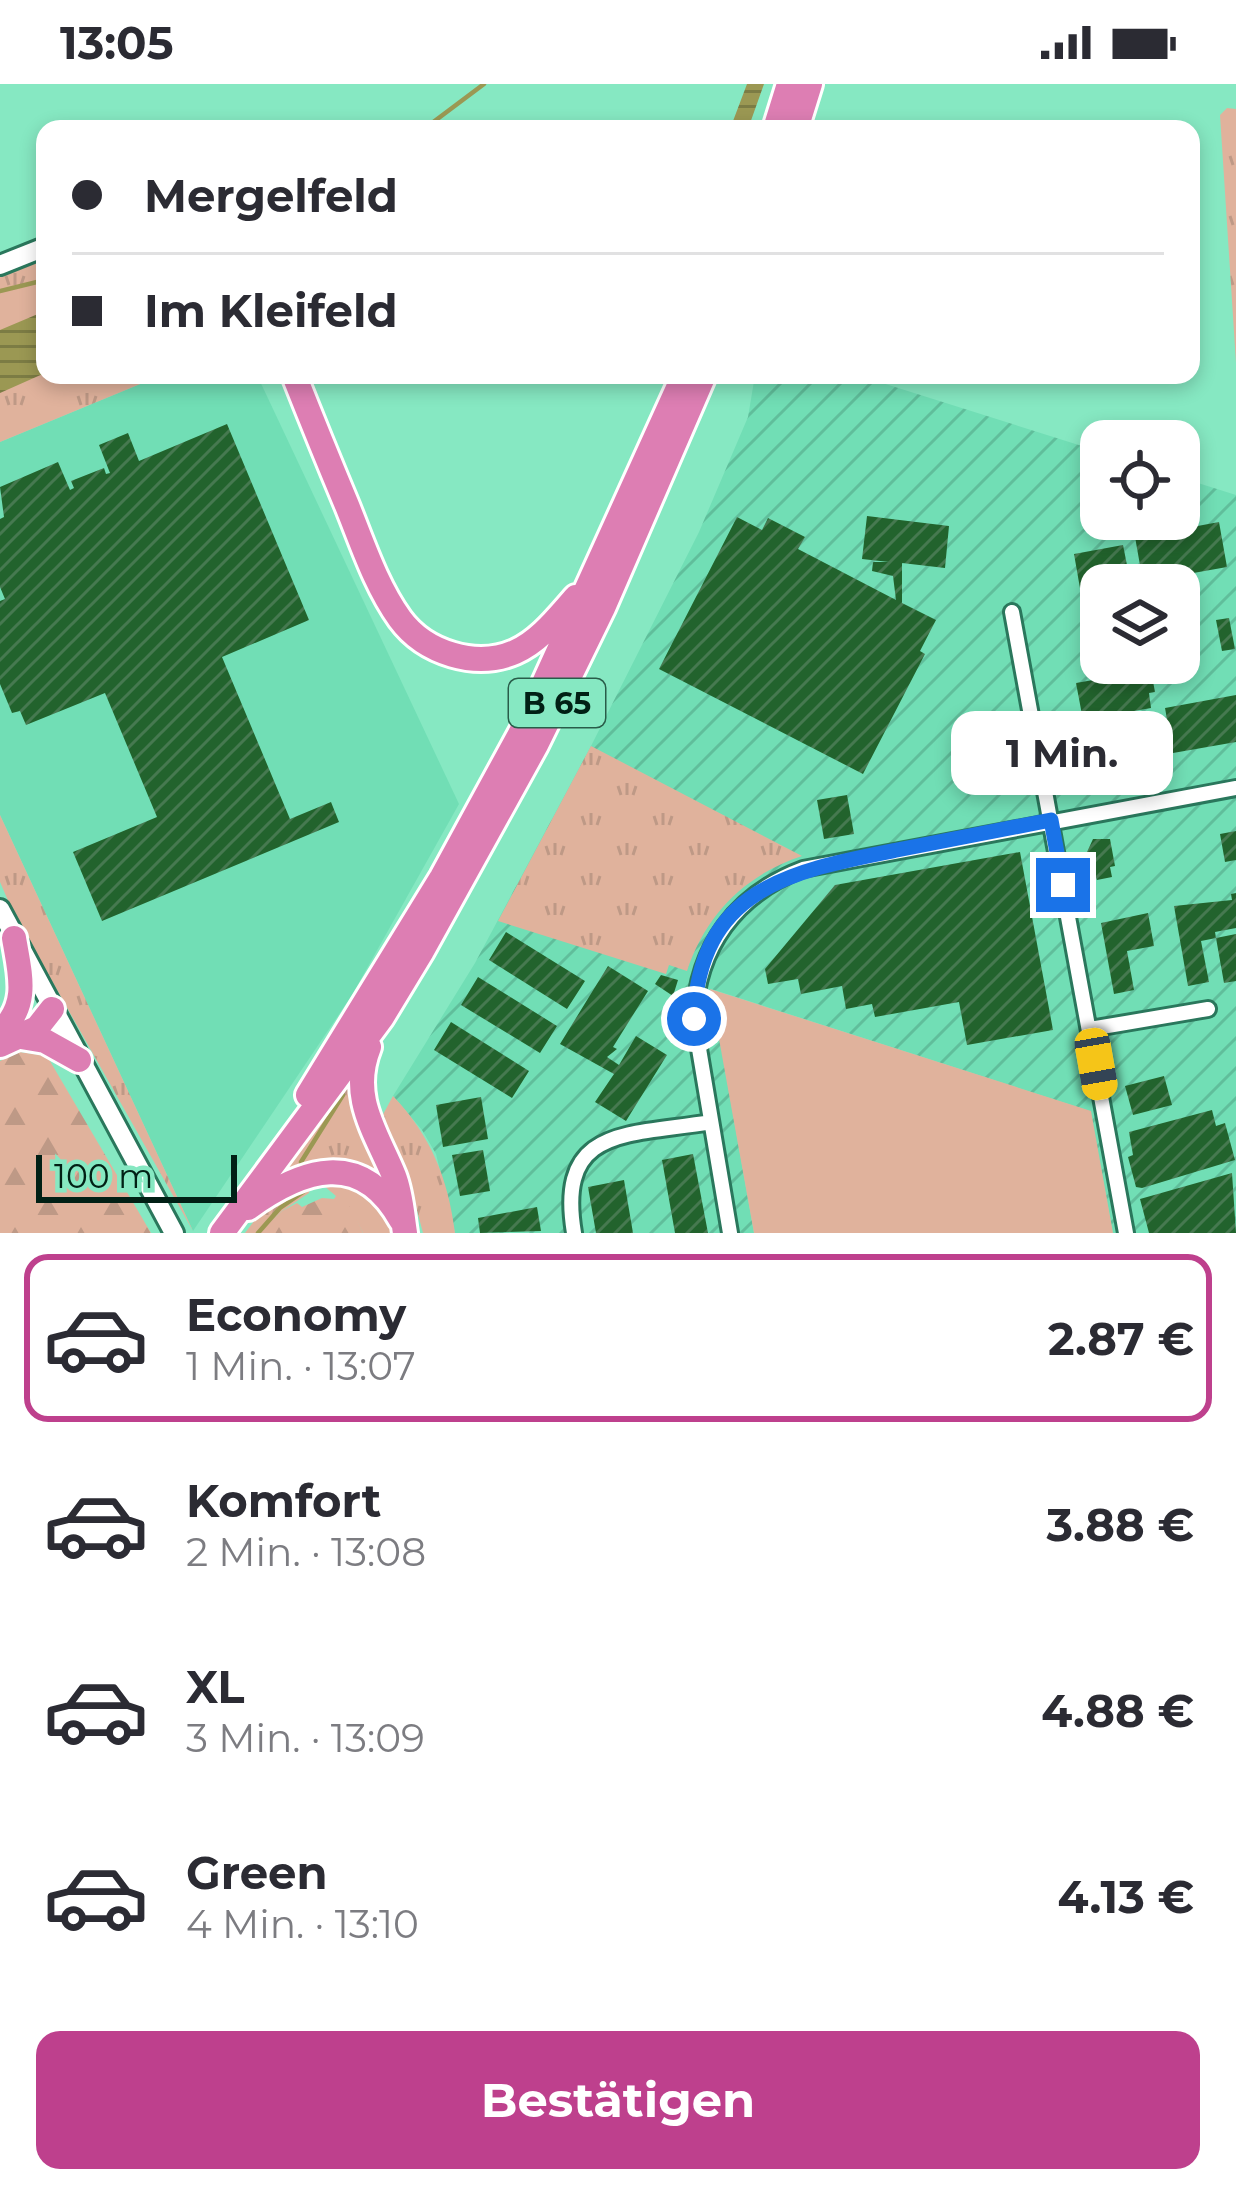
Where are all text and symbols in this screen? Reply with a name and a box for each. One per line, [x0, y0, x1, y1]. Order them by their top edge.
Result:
text: 13:05 [60, 15, 173, 70]
text: Mergelfeld [144, 168, 398, 223]
text: Im Kleifeld [144, 283, 398, 338]
map controls [1080, 420, 1200, 684]
button: locate [1080, 420, 1200, 540]
button: layers [1080, 564, 1200, 684]
road number: B 65 [509, 679, 605, 727]
callout: 1 Min. [952, 711, 1174, 795]
text: 1 Min. [1006, 729, 1118, 777]
route end [1036, 858, 1090, 912]
route start [667, 992, 721, 1046]
car [1072, 1025, 1120, 1103]
scale bar [36, 1149, 237, 1202]
text: 100 m [54, 1156, 153, 1196]
icon: car [42, 1284, 150, 1392]
text: Economy [186, 1287, 406, 1342]
text: 2.87 € [1048, 1311, 1194, 1366]
text: 1 Min. · 13:07 [186, 1342, 416, 1390]
icon: car [42, 1470, 150, 1578]
text: Komfort [186, 1473, 381, 1528]
text: 3.88 € [1046, 1497, 1194, 1552]
text: 2 Min. · 13:08 [186, 1528, 426, 1576]
icon: car [42, 1656, 150, 1764]
text: XL [186, 1659, 244, 1714]
text: 4.88 € [1041, 1683, 1194, 1738]
text: 3 Min. · 13:09 [186, 1714, 425, 1762]
icon: car [42, 1842, 150, 1950]
text: Green [186, 1845, 328, 1900]
text: 4.13 € [1058, 1869, 1194, 1924]
text: 4 Min. · 13:10 [186, 1900, 419, 1948]
button: Bestätigen [36, 2031, 1200, 2169]

